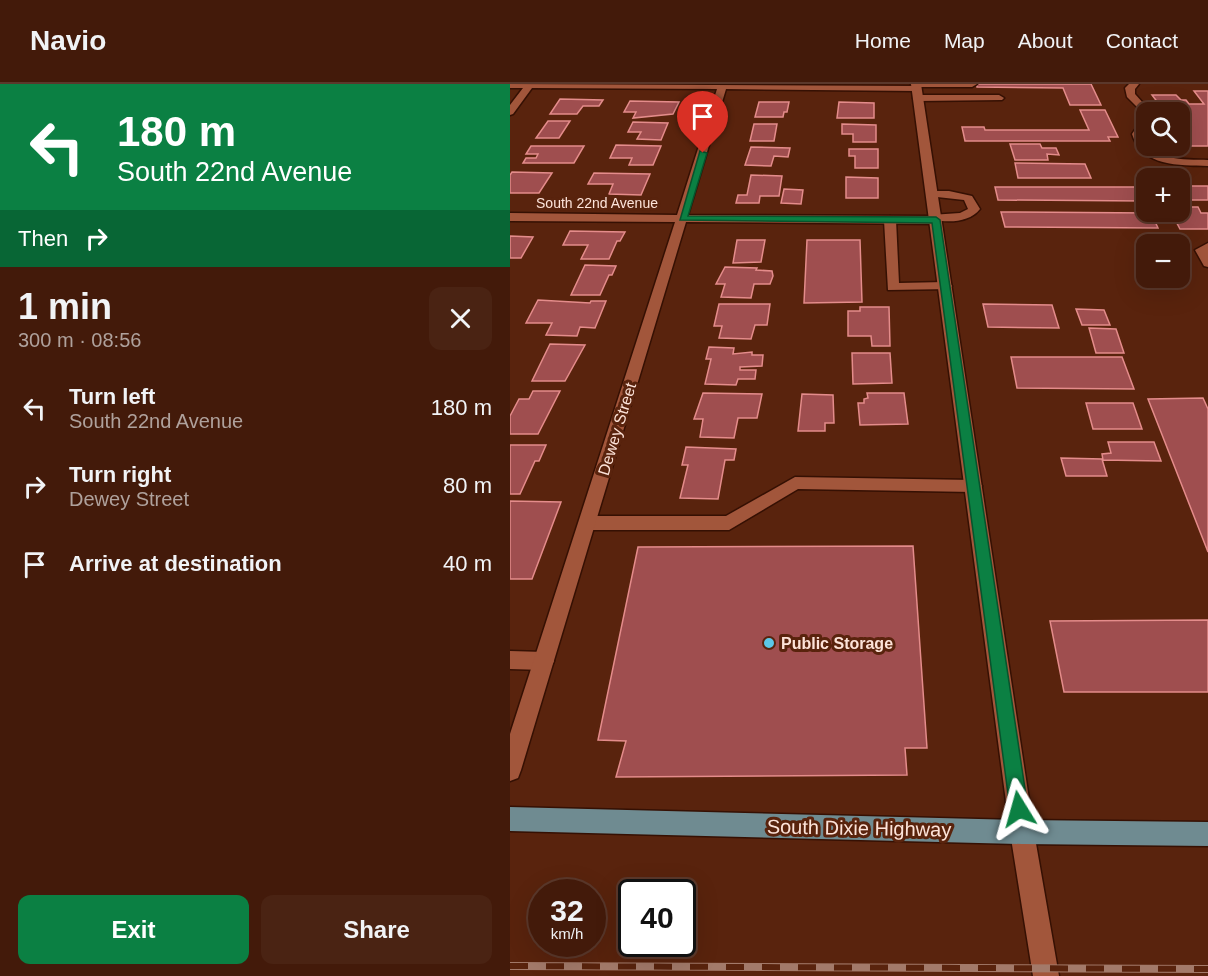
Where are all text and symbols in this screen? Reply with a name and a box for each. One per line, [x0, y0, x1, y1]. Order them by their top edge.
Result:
text: Navio [30, 25, 106, 56]
text: Home [855, 29, 911, 52]
text: Map [944, 29, 985, 52]
text: About [1018, 29, 1073, 52]
text: Contact [1106, 29, 1178, 52]
pin [677, 91, 728, 153]
icon: arrive [686, 100, 719, 133]
map controls [1136, 102, 1190, 288]
button: search [1136, 102, 1190, 156]
icon: left [18, 108, 96, 186]
text: 180 m [117, 108, 236, 155]
text: South 22nd Avenue [117, 157, 352, 187]
button: + [1136, 168, 1190, 222]
street label: South 22nd Avenue [536, 195, 658, 211]
icon: right [80, 222, 113, 255]
text: Then [18, 226, 68, 251]
button: − [1136, 234, 1190, 288]
text: 1 min [18, 286, 112, 327]
button: close [429, 287, 492, 350]
text: 300 m · 08:56 [18, 329, 141, 351]
street label: Dewey Street [595, 380, 639, 477]
text: Turn left [69, 384, 155, 409]
icon: left [18, 392, 51, 425]
text: 180 m [431, 395, 492, 420]
text: South 22nd Avenue [69, 410, 243, 432]
text: Turn right [69, 462, 171, 487]
icon: right [18, 470, 51, 503]
text: 80 m [443, 473, 492, 498]
text: Dewey Street [69, 488, 189, 510]
icon: arrive [18, 548, 51, 581]
text: Arrive at destination [69, 551, 282, 576]
text: 40 m [443, 551, 492, 576]
place label: Public Storage [781, 635, 893, 652]
marker: Public Storage [762, 636, 776, 650]
position arrow [987, 777, 1051, 841]
street label: South Dixie Highway [767, 815, 951, 841]
speed limit sign: 40 [618, 879, 696, 957]
text: 32 [550, 894, 584, 927]
button: Exit [18, 895, 249, 964]
button: Share [261, 895, 492, 964]
text: km/h [551, 925, 583, 942]

